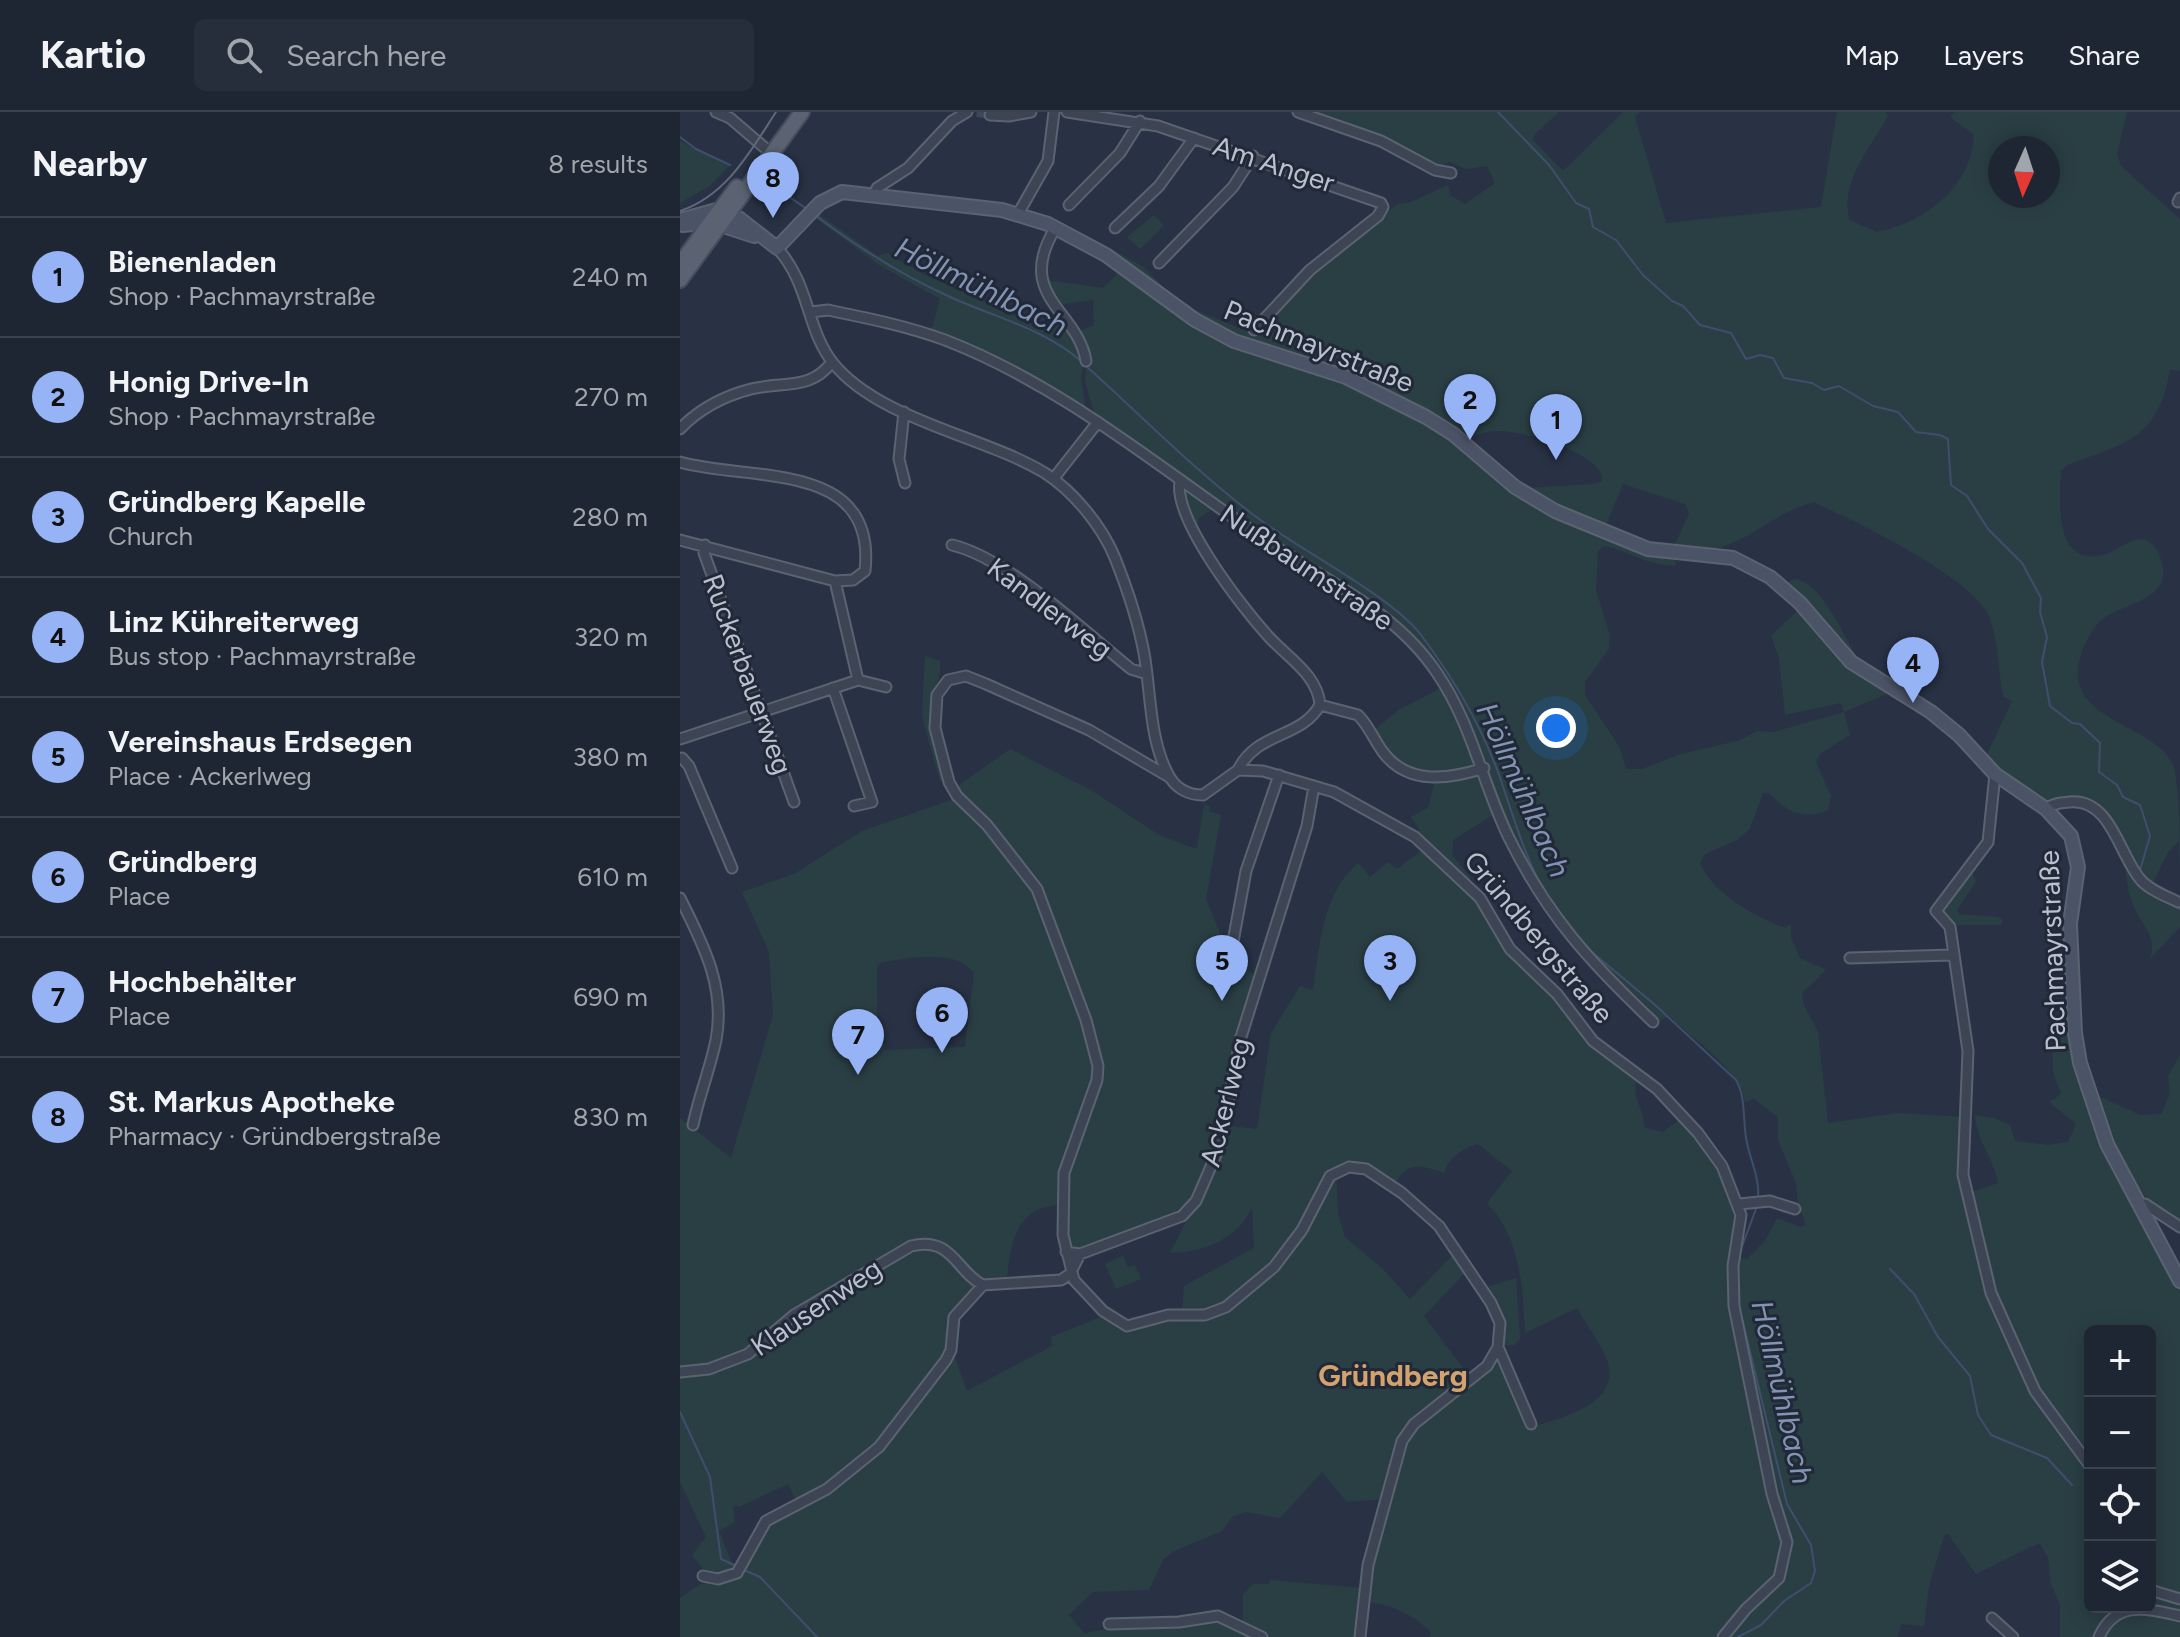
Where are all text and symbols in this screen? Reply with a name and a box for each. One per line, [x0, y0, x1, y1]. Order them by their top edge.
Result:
search box [194, 19, 754, 91]
text: Kartio [40, 32, 146, 78]
icon: search [222, 33, 266, 77]
text: Search here [286, 37, 446, 74]
text: Map [1845, 38, 1899, 72]
text: Layers [1943, 38, 2024, 72]
text: Share [2068, 38, 2140, 72]
street label: Am Anger [1209, 128, 1339, 200]
north arrow [1988, 136, 2060, 208]
text: Nearby [32, 144, 147, 185]
text: 8 results [548, 148, 648, 180]
pin: 8 [747, 152, 799, 218]
water label: Höllmühlbach [889, 229, 1073, 344]
text: Bienenladen [108, 243, 276, 280]
text: 1 [53, 261, 63, 293]
text: 240 m [572, 261, 648, 293]
text: Shop · Pachmayrstraße [108, 280, 376, 312]
street label: Pachmayrstraße [1219, 292, 1419, 400]
text: Honig Drive-In [108, 363, 309, 400]
pin: 2 [1444, 374, 1496, 440]
text: 2 [50, 381, 66, 413]
text: 270 m [574, 381, 648, 413]
pin: 1 [1530, 394, 1582, 460]
text: Shop · Pachmayrstraße [108, 400, 376, 432]
text: Gründberg Kapelle [108, 483, 366, 520]
street label: Nußbaumstraße [1214, 497, 1400, 637]
text: 3 [51, 501, 65, 533]
text: 280 m [572, 501, 648, 533]
text: Church [108, 520, 193, 552]
street label: Kandlerweg [981, 550, 1119, 666]
street label: Ruckerbauerweg [696, 569, 800, 779]
text: Linz Kühreiterweg [108, 603, 359, 640]
text: 4 [50, 621, 66, 653]
text: 320 m [574, 621, 648, 653]
pin: 4 [1887, 637, 1939, 703]
text: Bus stop · Pachmayrstraße [108, 640, 416, 672]
water label: Höllmühlbach [1468, 697, 1578, 883]
your location [1536, 708, 1576, 748]
text: Vereinshaus Erdsegen [108, 723, 412, 760]
text: 5 [50, 741, 66, 773]
text: 380 m [573, 741, 648, 773]
text: Place · Ackerlweg [108, 760, 312, 792]
text: Gründberg [108, 843, 258, 880]
street label: Gründbergstraße [1457, 844, 1621, 1030]
street label: Pachmayrstraße [2031, 850, 2073, 1052]
text: 6 [50, 861, 66, 893]
text: 610 m [577, 861, 648, 893]
text: Place [108, 880, 170, 912]
pin: 5 [1196, 935, 1248, 1001]
pin: 3 [1364, 935, 1416, 1001]
text: Hochbehälter [108, 963, 296, 1000]
text: 7 [51, 981, 65, 1013]
text: 690 m [573, 981, 648, 1013]
pin: 6 [916, 987, 968, 1053]
text: Place [108, 1000, 170, 1032]
pin: 7 [832, 1009, 884, 1075]
street label: Ackerlweg [1193, 1034, 1257, 1170]
text: St. Markus Apotheke [108, 1083, 395, 1120]
text: 8 [50, 1101, 66, 1133]
text: 830 m [573, 1101, 648, 1133]
text: Pharmacy · Gründbergstraße [108, 1120, 441, 1152]
street label: Klausenweg [744, 1251, 888, 1363]
water label: Höllmühlbach [1743, 1297, 1822, 1487]
map controls [2084, 1325, 2156, 1613]
button: + [2084, 1325, 2156, 1397]
district label: Gründberg [1318, 1357, 1468, 1394]
button: − [2084, 1397, 2156, 1469]
button: locate [2084, 1469, 2156, 1541]
button: layers [2084, 1541, 2156, 1613]

